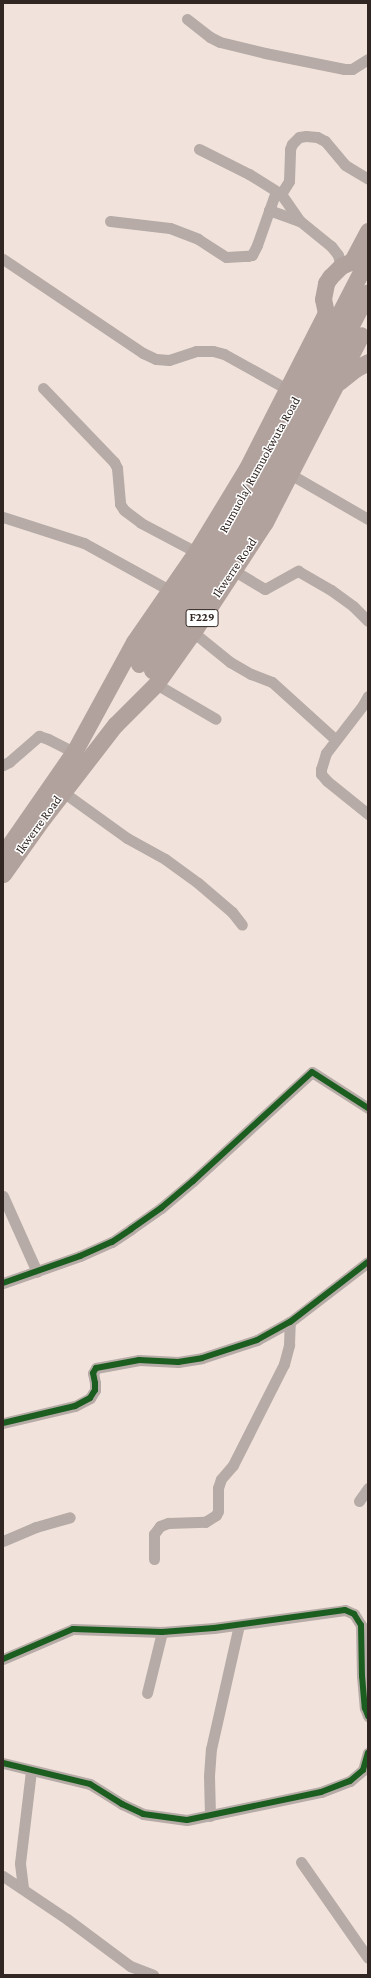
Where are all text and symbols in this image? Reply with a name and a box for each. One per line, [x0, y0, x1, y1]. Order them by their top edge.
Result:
street label: Rumuola/ Rumuokwuta Road [216, 394, 304, 536]
street label: Ikwerre Road [209, 535, 261, 601]
road number: F229 [185, 608, 219, 628]
street label: Ikwerre Road [13, 793, 65, 857]

